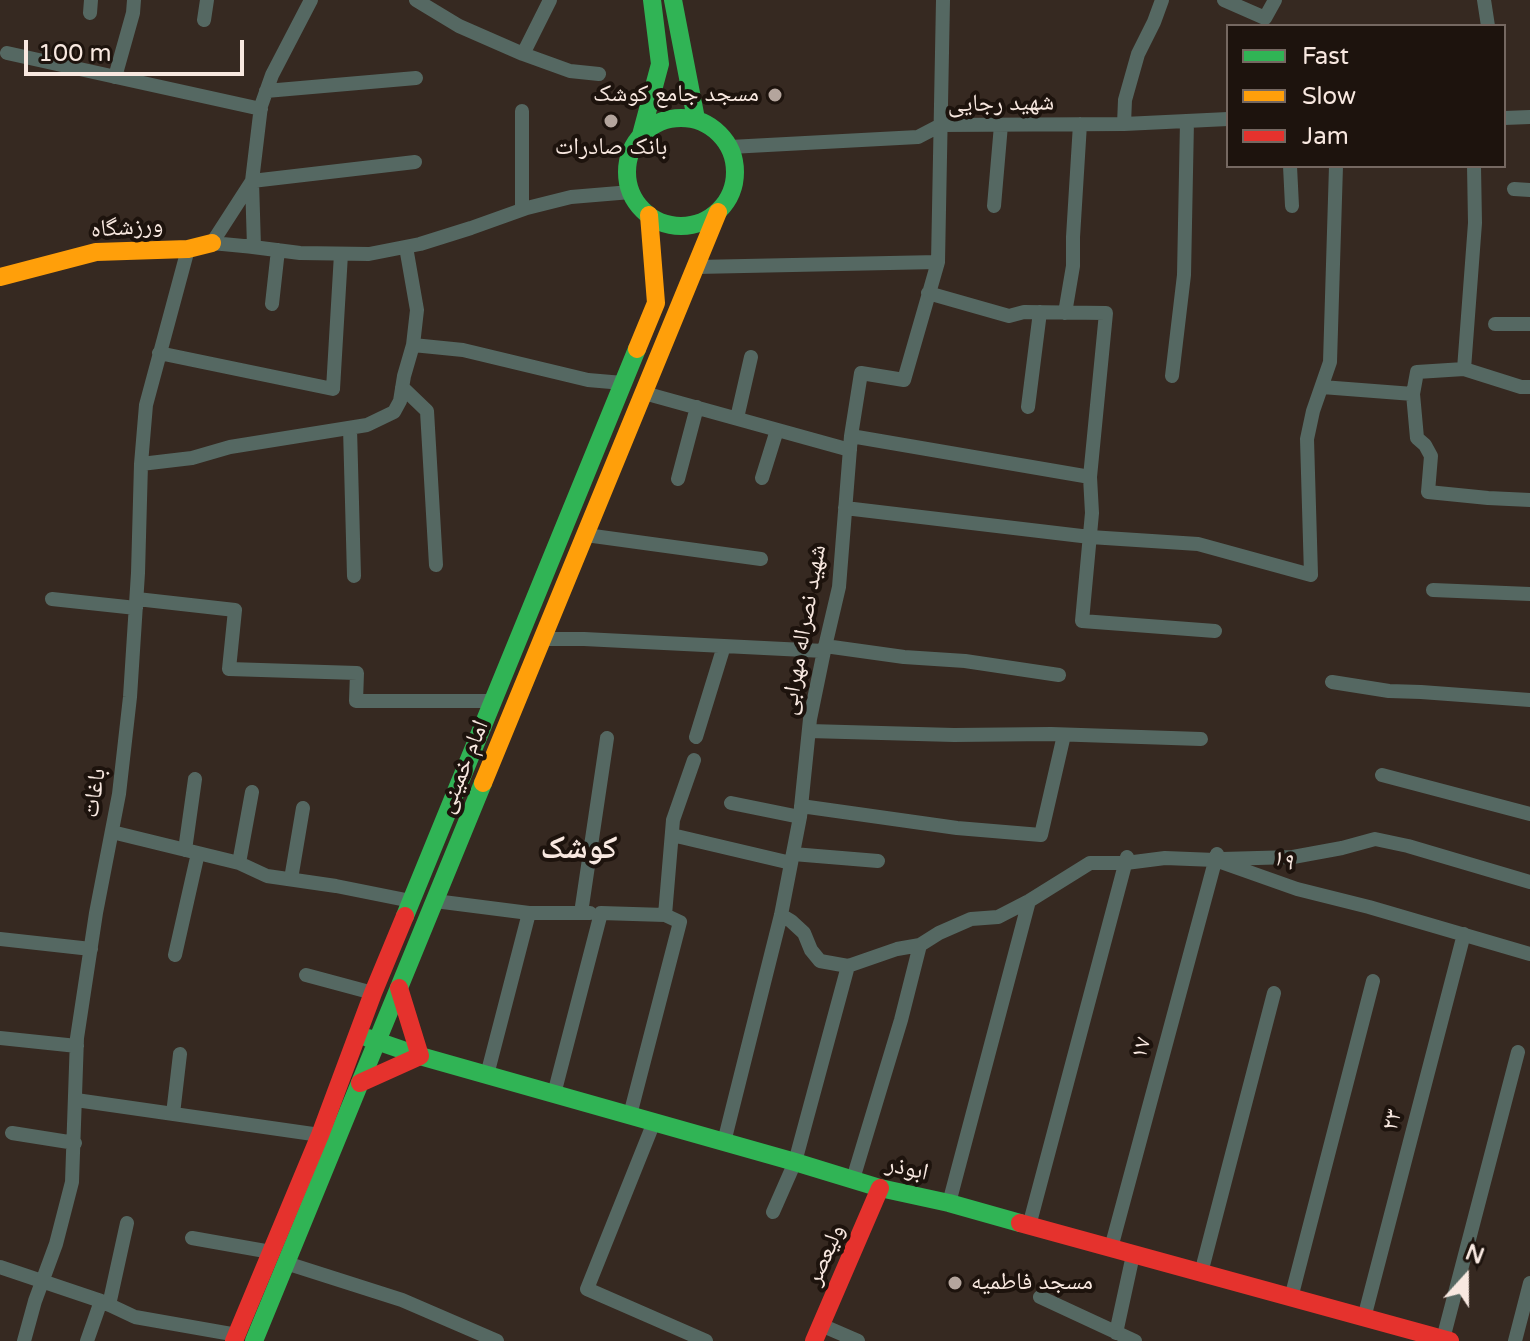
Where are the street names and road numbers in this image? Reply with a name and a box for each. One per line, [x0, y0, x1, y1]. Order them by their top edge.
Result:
street label: شهید رجایی [948, 89, 1054, 119]
street label: ورزشگاه [90, 211, 164, 245]
street label: شهید نصراله مهرابی [775, 542, 833, 718]
street label: امام خمینی [432, 716, 496, 818]
street label: باغات [77, 766, 113, 820]
street label: ۱۹ [1269, 844, 1299, 878]
street label: ۱۷ [1125, 1034, 1159, 1062]
street label: ۲۳ [1376, 1106, 1410, 1134]
street label: ابوذر [883, 1150, 931, 1188]
street label: ولیعصر [800, 1220, 852, 1290]

